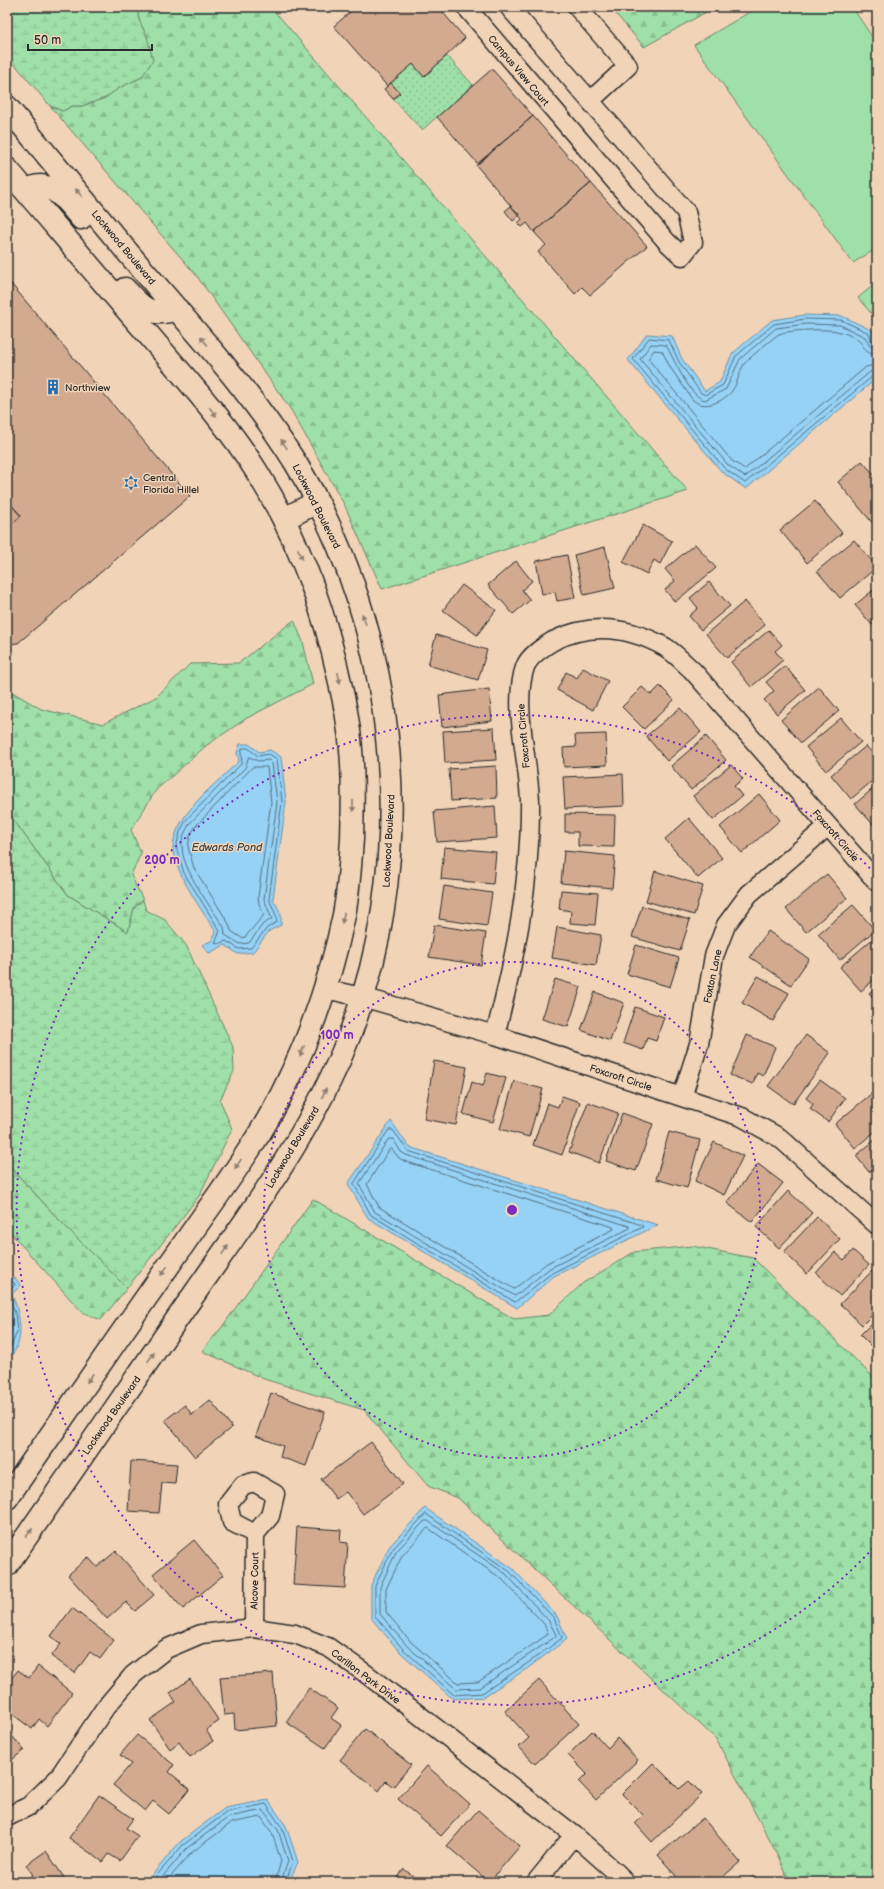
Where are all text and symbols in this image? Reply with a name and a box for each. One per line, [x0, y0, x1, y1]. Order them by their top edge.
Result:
scale bar [28, 26, 152, 52]
text: 50 m [34, 33, 61, 48]
street label: Campus View Court [485, 33, 551, 108]
one-way arrow [75, 188, 84, 199]
street label: Lockwood Boulevard [89, 208, 158, 287]
one-way arrow [200, 336, 209, 347]
building icon: Northview [44, 378, 62, 396]
place label: Northview [65, 382, 111, 394]
one-way arrow [209, 406, 217, 417]
one-way arrow [280, 438, 287, 450]
street label: Lockwood Boulevard [290, 462, 343, 551]
place label: Central Florida Hillel [143, 472, 199, 496]
synagogue icon: Central Florida Hillel [122, 474, 140, 492]
one-way arrow [297, 548, 303, 559]
one-way arrow [360, 613, 366, 625]
one-way arrow [336, 671, 342, 684]
street label: Foxcroft Circle [515, 703, 533, 769]
street label: Lockwood Boulevard [381, 794, 397, 888]
one-way arrow [350, 800, 356, 813]
street label: Foxcroft Circle [809, 807, 861, 864]
water label: Edwards Pond [192, 841, 263, 854]
text: 200 m [144, 853, 180, 868]
one-way arrow [340, 912, 346, 924]
street label: Foxton Lane [701, 948, 725, 1004]
text: 100 m [320, 1028, 354, 1043]
one-way arrow [299, 1046, 305, 1057]
street label: Foxcroft Circle [588, 1062, 653, 1094]
one-way arrow [321, 1087, 327, 1098]
street label: Lockwood Boulevard [264, 1104, 322, 1191]
one-way arrow [234, 1159, 242, 1169]
centre of rings [505, 1203, 519, 1217]
one-way arrow [221, 1245, 229, 1255]
one-way arrow [160, 1266, 168, 1277]
one-way arrow [147, 1352, 155, 1362]
one-way arrow [86, 1373, 94, 1383]
street label: Lockwood Boulevard [80, 1374, 144, 1457]
one-way arrow [25, 1528, 33, 1538]
street label: Alcove Court [248, 1552, 262, 1610]
street label: Carillon Park Drive [328, 1647, 402, 1707]

